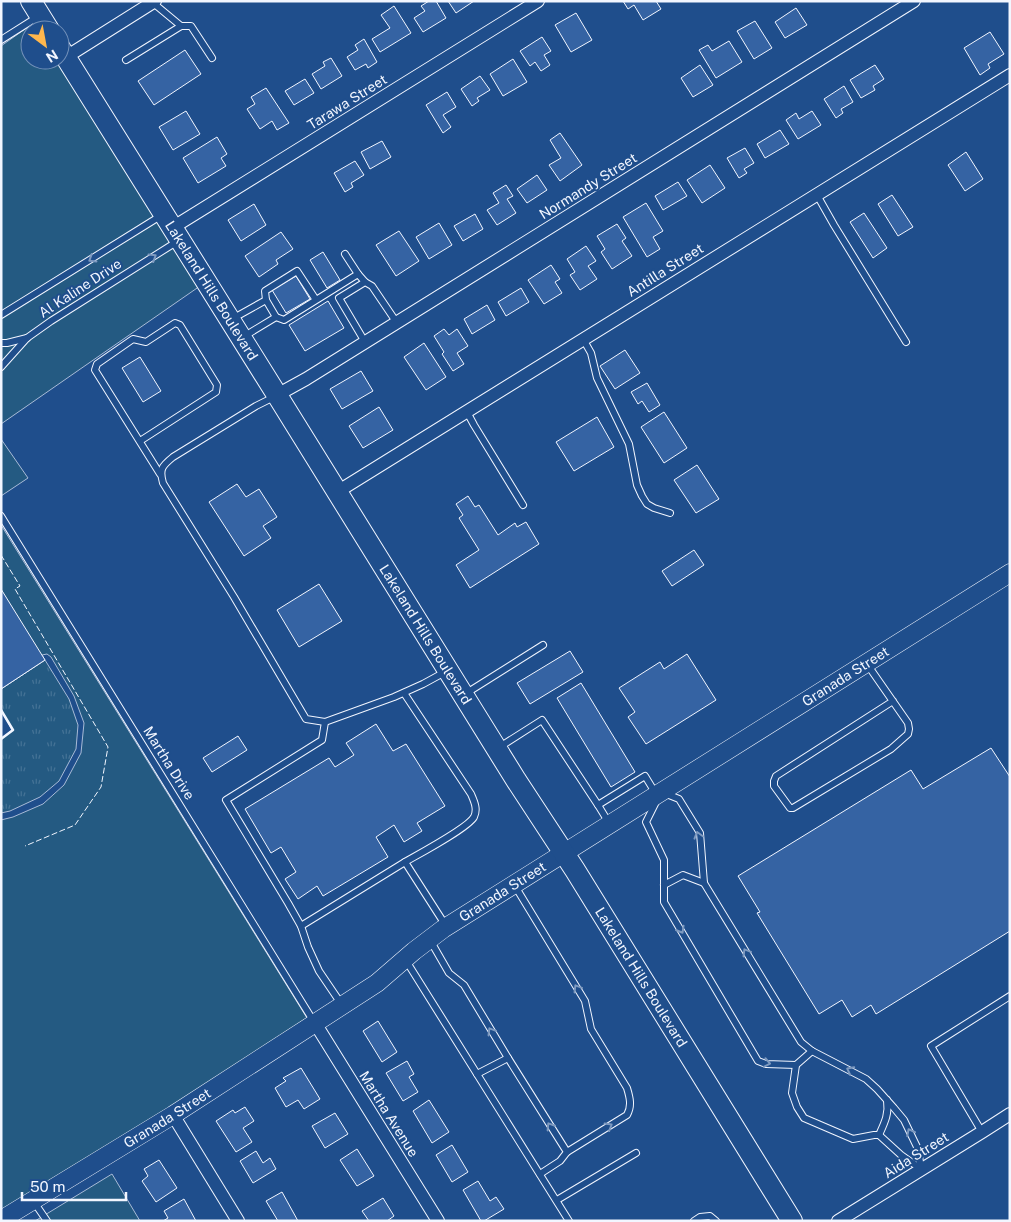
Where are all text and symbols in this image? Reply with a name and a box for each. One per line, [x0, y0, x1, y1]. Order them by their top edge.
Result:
north arrow [20, 20, 70, 70]
text: N [43, 46, 61, 66]
street label: Tarawa Street [304, 71, 390, 133]
street label: Normandy Street [536, 150, 640, 222]
street label: Lakeland Hills Boulevard [162, 218, 261, 363]
street label: Antilla Street [624, 240, 706, 300]
one-way arrow [89, 252, 98, 262]
one-way arrow [148, 253, 157, 263]
street label: Al Kaline Drive [36, 255, 124, 321]
street label: Lakeland Hills Boulevard [376, 562, 475, 707]
street label: Granada Street [799, 643, 892, 710]
street label: Martha Drive [140, 723, 198, 803]
one-way arrow [693, 830, 704, 839]
street label: Granada Street [456, 858, 549, 925]
street label: Lakeland Hills Boulevard [592, 904, 690, 1050]
one-way arrow [674, 924, 684, 933]
one-way arrow [742, 948, 752, 957]
one-way arrow [574, 985, 584, 994]
one-way arrow [488, 1027, 498, 1036]
one-way arrow [763, 1057, 772, 1068]
one-way arrow [846, 1066, 855, 1076]
street label: Martha Avenue [356, 1068, 422, 1160]
street label: Granada Street [121, 1085, 214, 1151]
one-way arrow [547, 1122, 557, 1131]
one-way arrow [603, 1123, 612, 1133]
one-way arrow [906, 1128, 916, 1137]
street label: Aida Street [880, 1129, 952, 1181]
scale bar [22, 1170, 126, 1202]
text: 50 m [30, 1178, 65, 1195]

